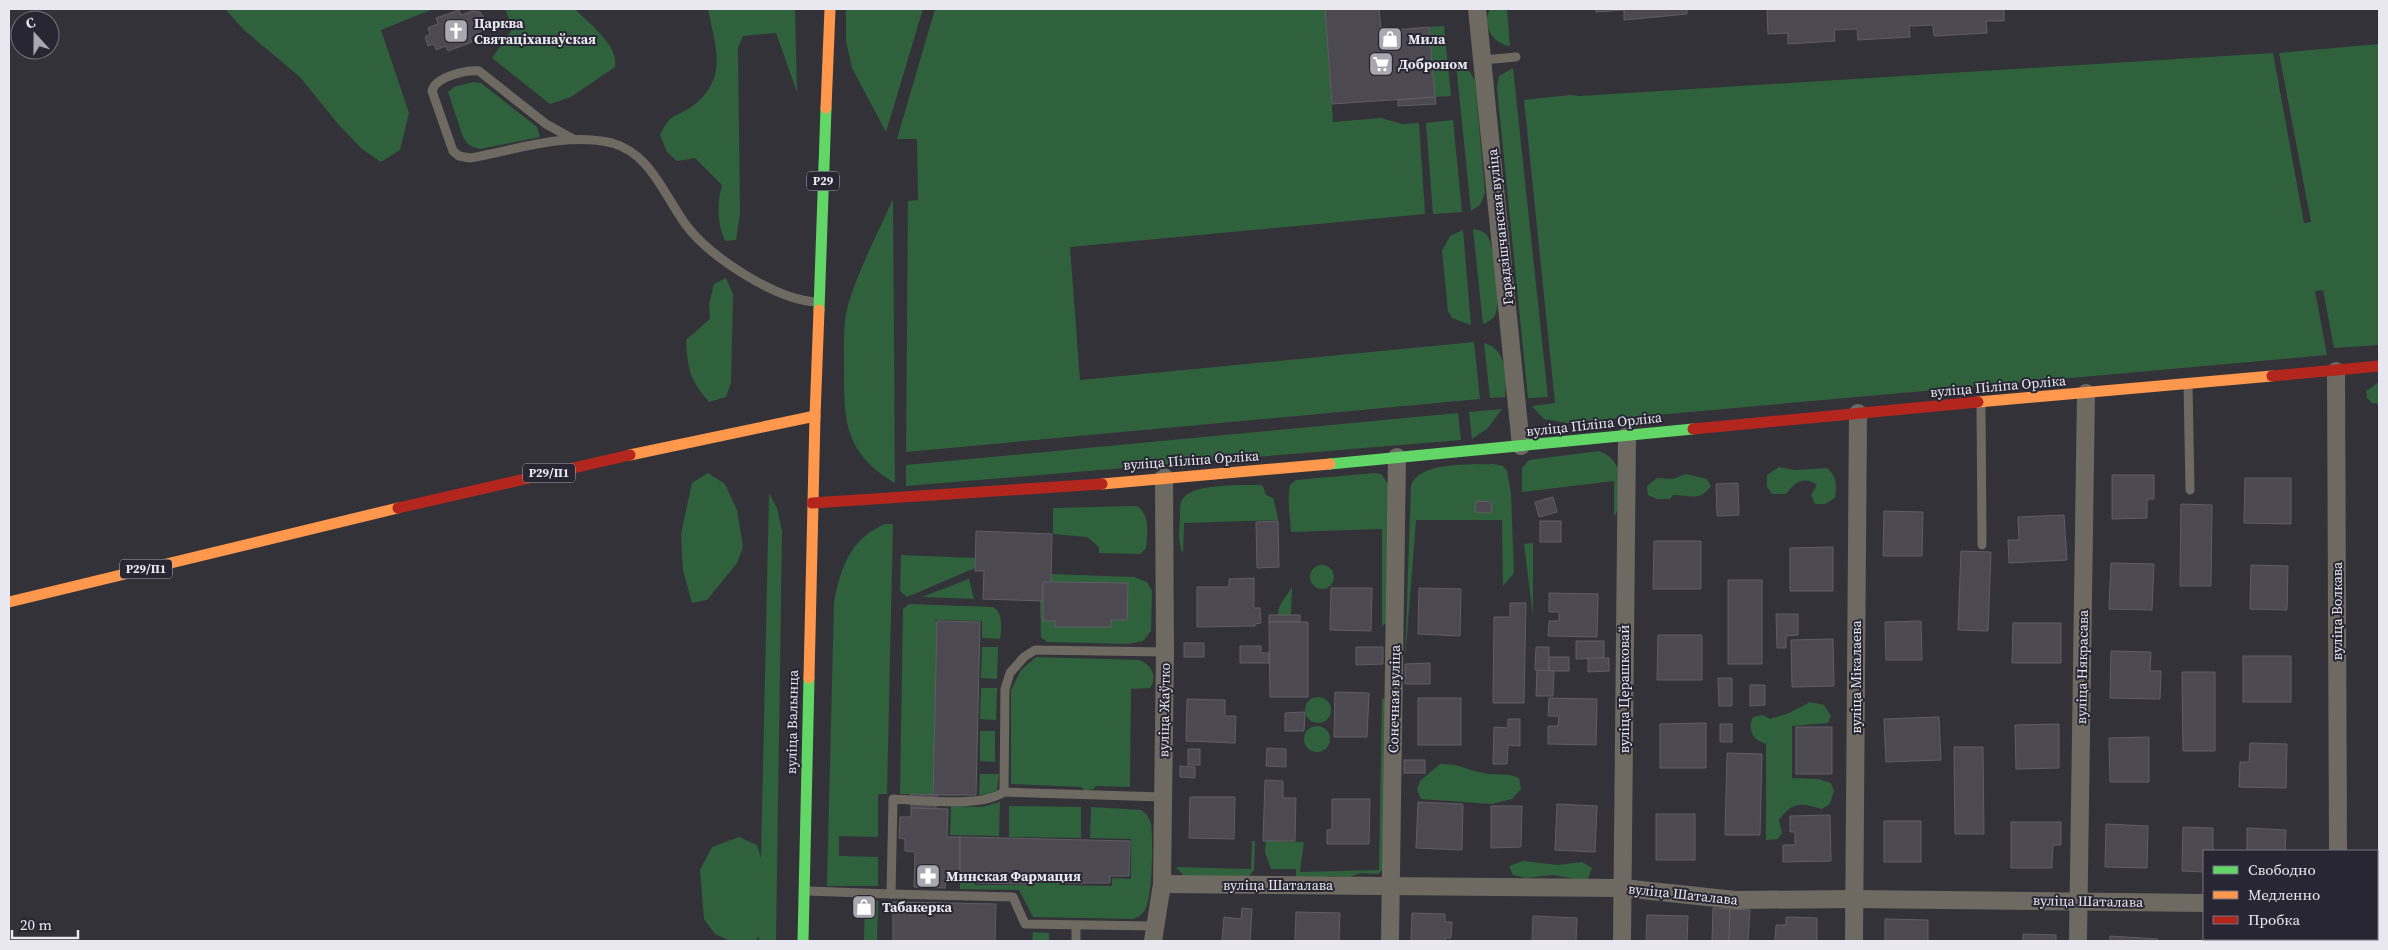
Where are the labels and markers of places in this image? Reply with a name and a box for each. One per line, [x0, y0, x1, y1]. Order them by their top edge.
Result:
place label: Царква Святаціханаўская [474, 13, 596, 49]
church icon: Царква Святаціханаўская [443, 18, 469, 44]
shop icon: Мила [1377, 26, 1403, 52]
place label: Мила [1408, 29, 1446, 49]
supermarket icon: Доброном [1368, 51, 1394, 77]
place label: Доброном [1398, 54, 1468, 74]
pharmacy icon: Минская Фармация [915, 863, 941, 889]
place label: Минская Фармация [946, 866, 1081, 886]
shop icon: Табакерка [851, 894, 877, 920]
place label: Табакерка [882, 897, 952, 917]

